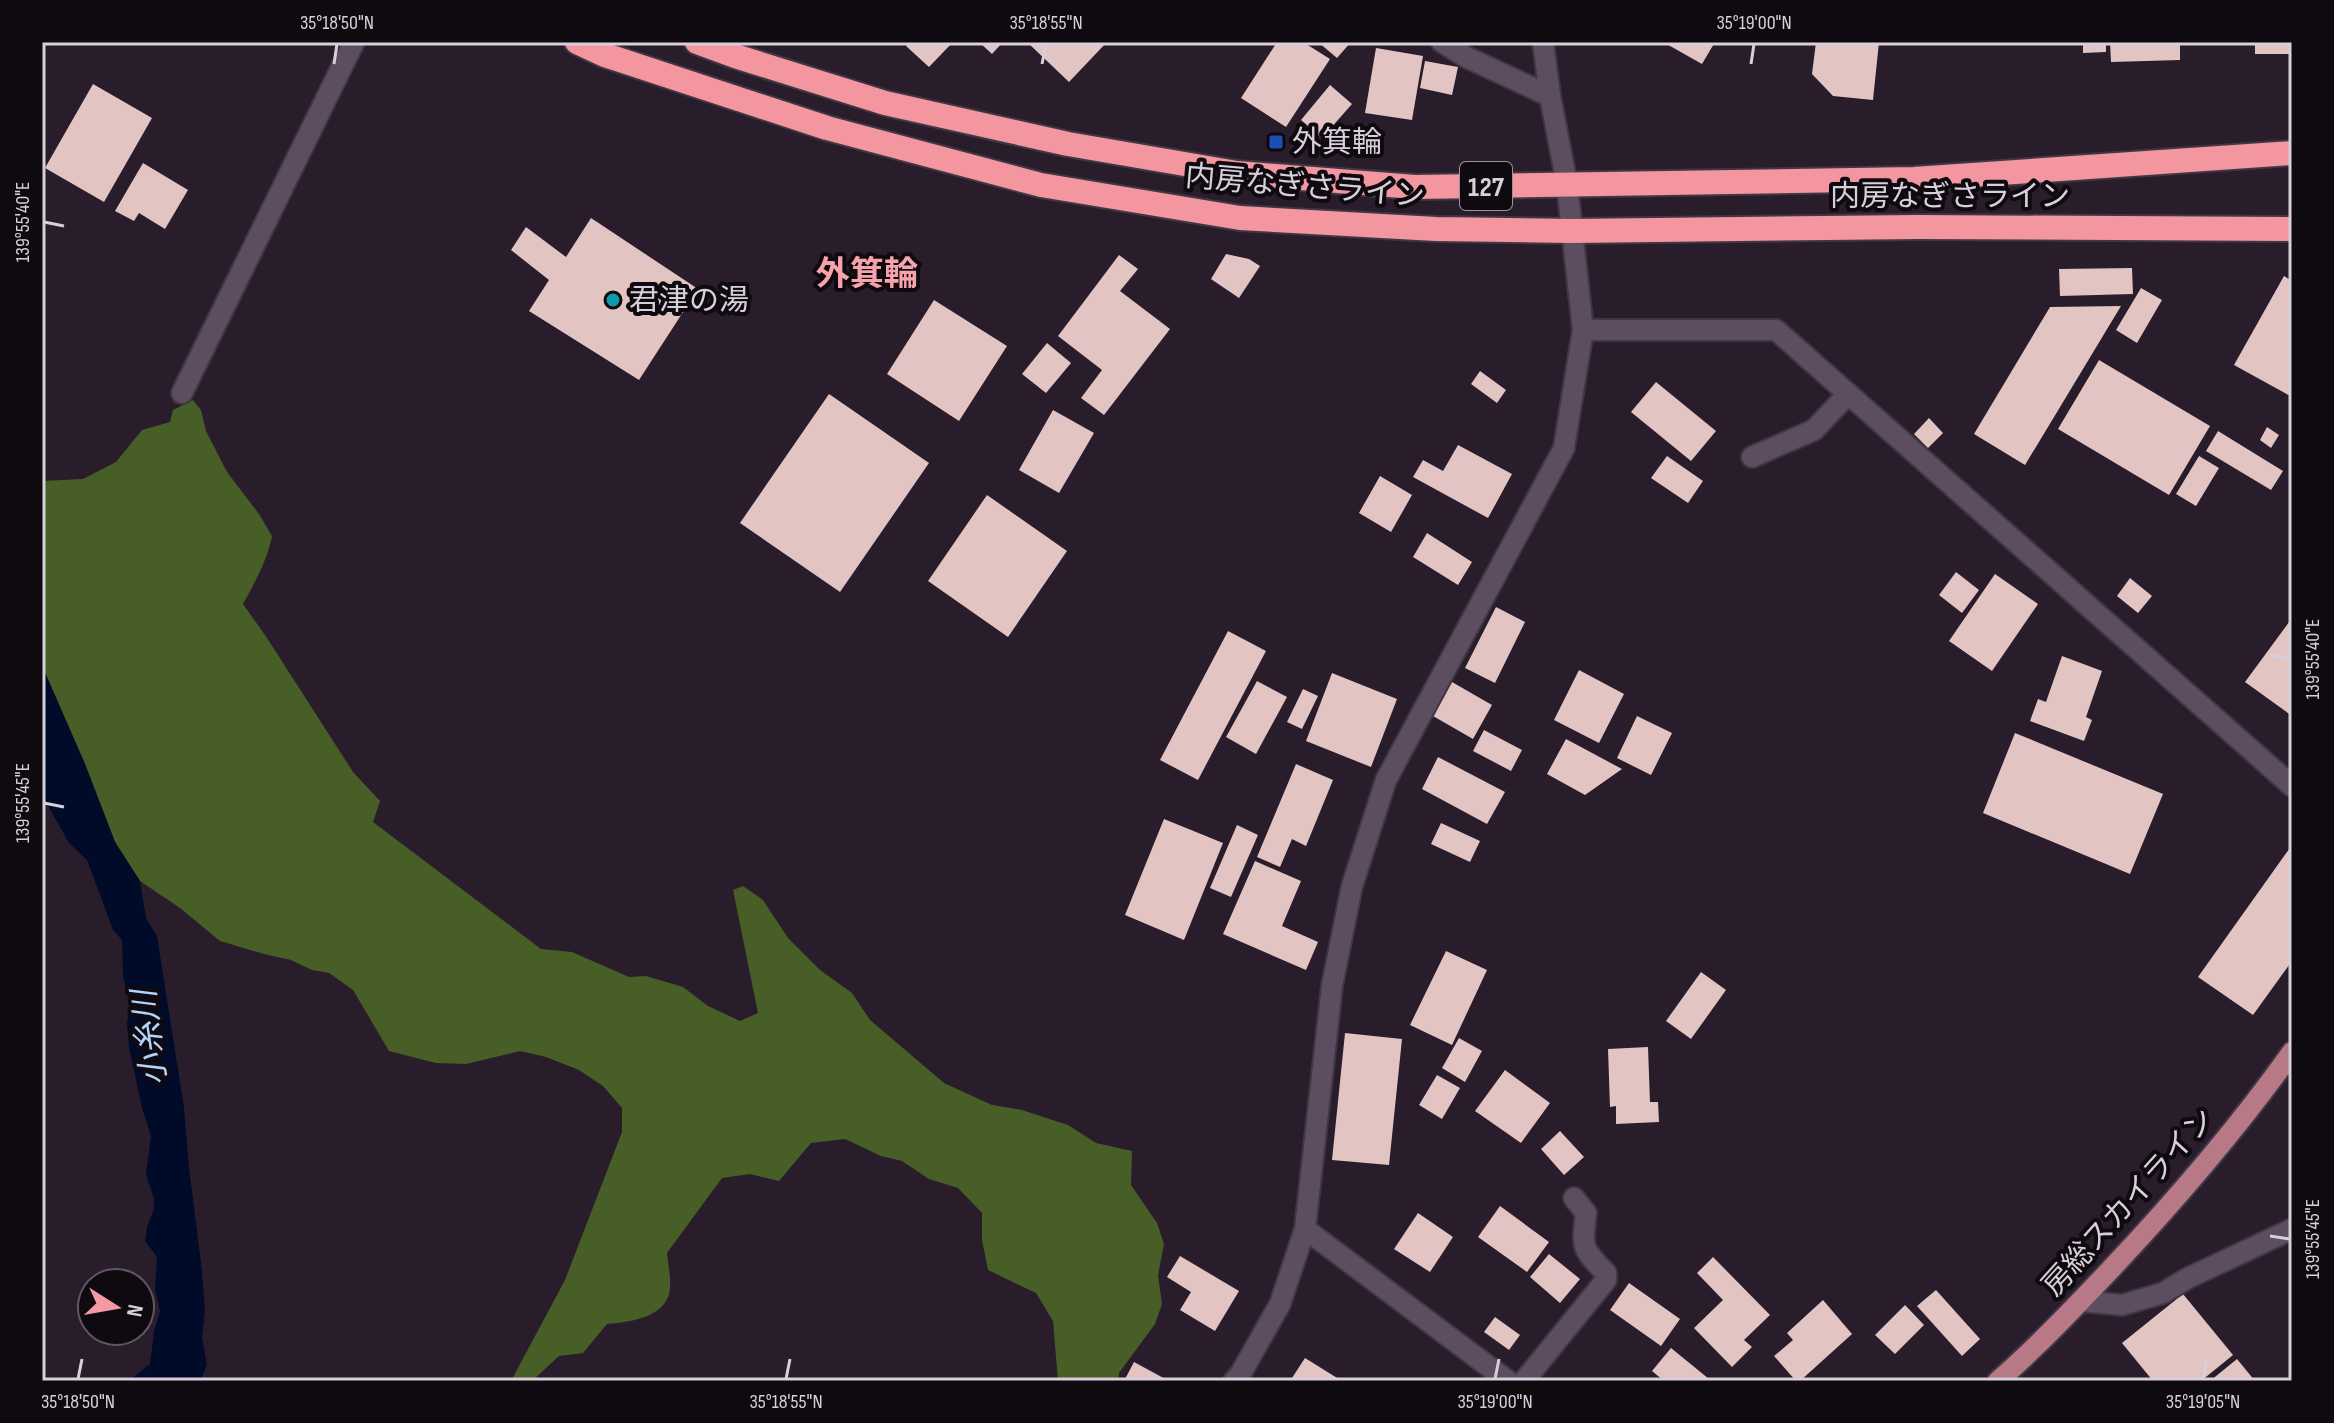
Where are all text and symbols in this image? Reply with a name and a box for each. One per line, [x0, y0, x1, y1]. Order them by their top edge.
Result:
text: 35°18'50"N [300, 11, 374, 35]
text: 35°18'55"N [1009, 11, 1083, 35]
text: 35°19'00"N [1716, 11, 1792, 35]
place label: 外箕輪 [1292, 125, 1382, 161]
marker: 外箕輪 [1267, 133, 1285, 151]
street label: 内房なぎさライン [1184, 159, 1426, 215]
road number: 127 [1460, 162, 1512, 210]
street label: 内房なぎさライン [1830, 179, 2070, 215]
text: 139°55'40"E [11, 182, 35, 262]
district label: 外箕輪 [816, 254, 918, 295]
place label: 君津の湯 [629, 283, 749, 319]
marker: 君津の湯 [604, 291, 622, 309]
text: 139°55'40"E [2301, 619, 2325, 699]
text: 139°55'45"E [11, 763, 35, 843]
water label: 小糸川 [125, 985, 176, 1088]
street label: 房総スカイライン [2035, 1101, 2222, 1304]
text: 139°55'45"E [2301, 1199, 2325, 1279]
north arrow [76, 1267, 156, 1347]
text: N [120, 1302, 149, 1319]
text: 35°18'50"N [41, 1390, 115, 1414]
text: 35°18'55"N [749, 1390, 823, 1414]
text: 35°19'00"N [1457, 1390, 1533, 1414]
text: 35°19'05"N [2166, 1390, 2240, 1414]

